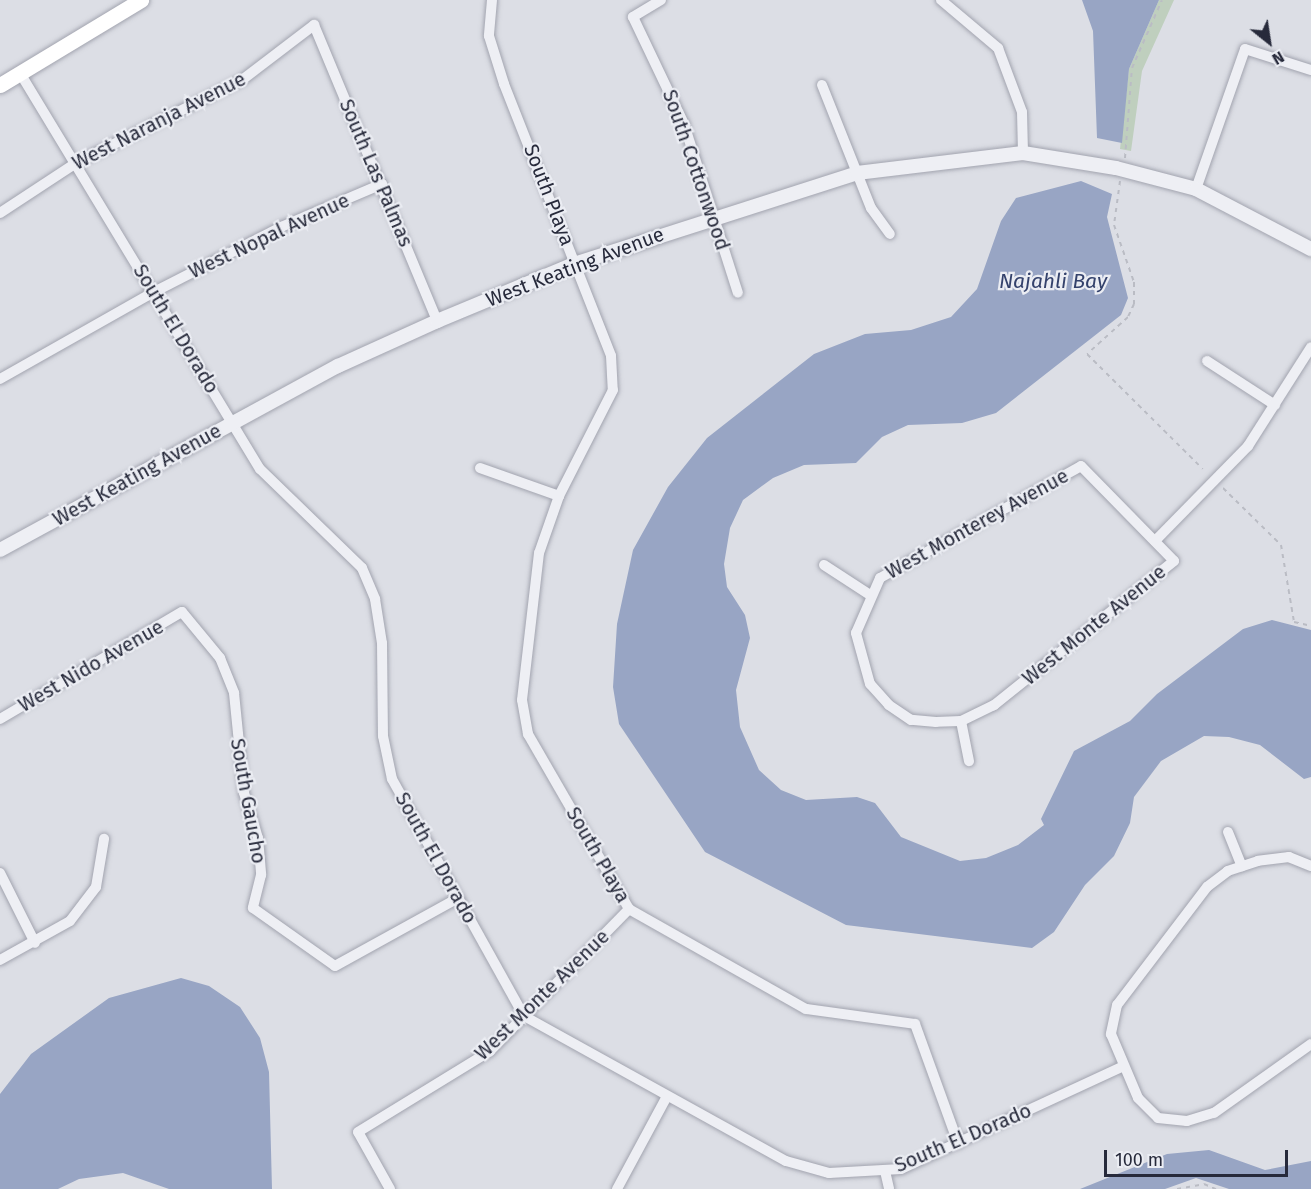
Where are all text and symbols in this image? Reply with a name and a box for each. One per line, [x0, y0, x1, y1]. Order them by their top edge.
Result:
north arrow [1239, 12, 1299, 72]
text: N [1269, 47, 1288, 69]
street label: West Naranja Avenue [68, 67, 250, 175]
street label: South Cottonwood [657, 87, 735, 253]
street label: South Las Palmas [334, 96, 418, 250]
street label: South Playa [519, 141, 579, 249]
street label: West Nopal Avenue [185, 188, 353, 284]
street label: West Keating Avenue [483, 222, 667, 312]
street label: South El Dorado [128, 260, 224, 398]
water label: Najahli Bay [999, 268, 1107, 294]
street label: West Keating Avenue [49, 419, 225, 531]
street label: West Monterey Avenue [881, 464, 1073, 584]
street label: West Monte Avenue [1017, 560, 1171, 690]
street label: West Nido Avenue [14, 615, 168, 717]
street label: South Gaucho [225, 737, 271, 865]
street label: South El Dorado [390, 788, 482, 928]
street label: South Playa [561, 803, 635, 907]
street label: West Monte Avenue [470, 925, 614, 1065]
street label: South El Dorado [891, 1098, 1035, 1178]
scale bar [1107, 1138, 1292, 1176]
text: 100 m [1115, 1149, 1163, 1171]

